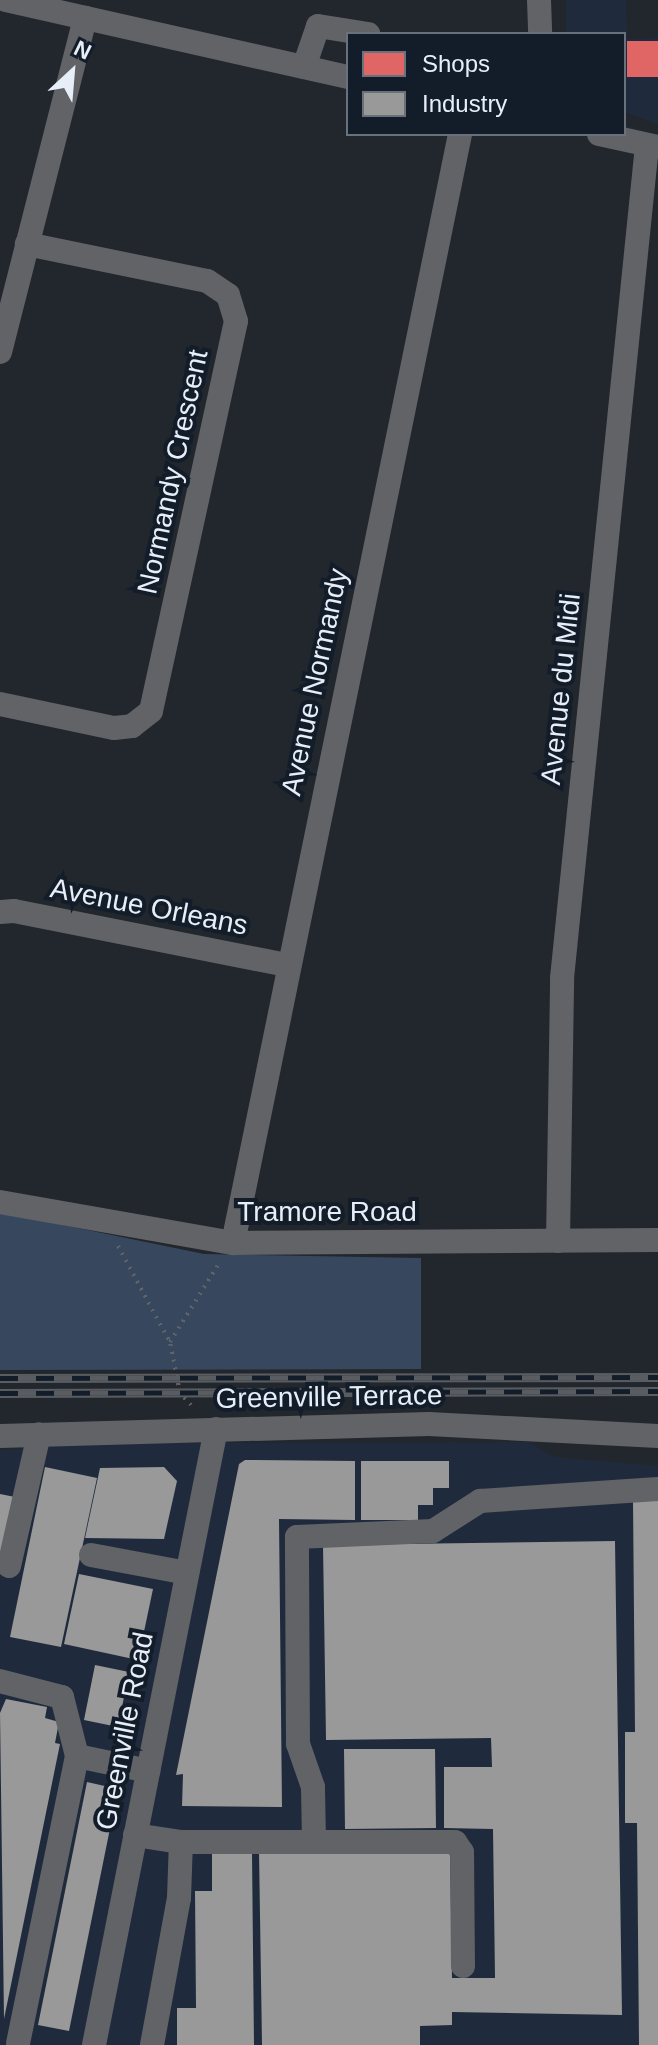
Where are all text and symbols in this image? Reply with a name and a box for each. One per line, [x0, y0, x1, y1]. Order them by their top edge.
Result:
north arrow [32, 32, 112, 112]
legend [346, 32, 626, 136]
text: N [70, 35, 95, 65]
text: Shops [422, 50, 490, 77]
text: Industry [422, 90, 507, 117]
street label: Normandy Crescent [131, 347, 215, 597]
street label: Avenue Normandy [275, 565, 355, 799]
street label: Avenue du Midi [534, 592, 588, 786]
street label: Avenue Orleans [47, 871, 251, 943]
street label: Tramore Road [237, 1195, 417, 1229]
street label: Greenville Terrace [215, 1378, 443, 1416]
street label: Greenville Road [89, 1629, 161, 1833]

